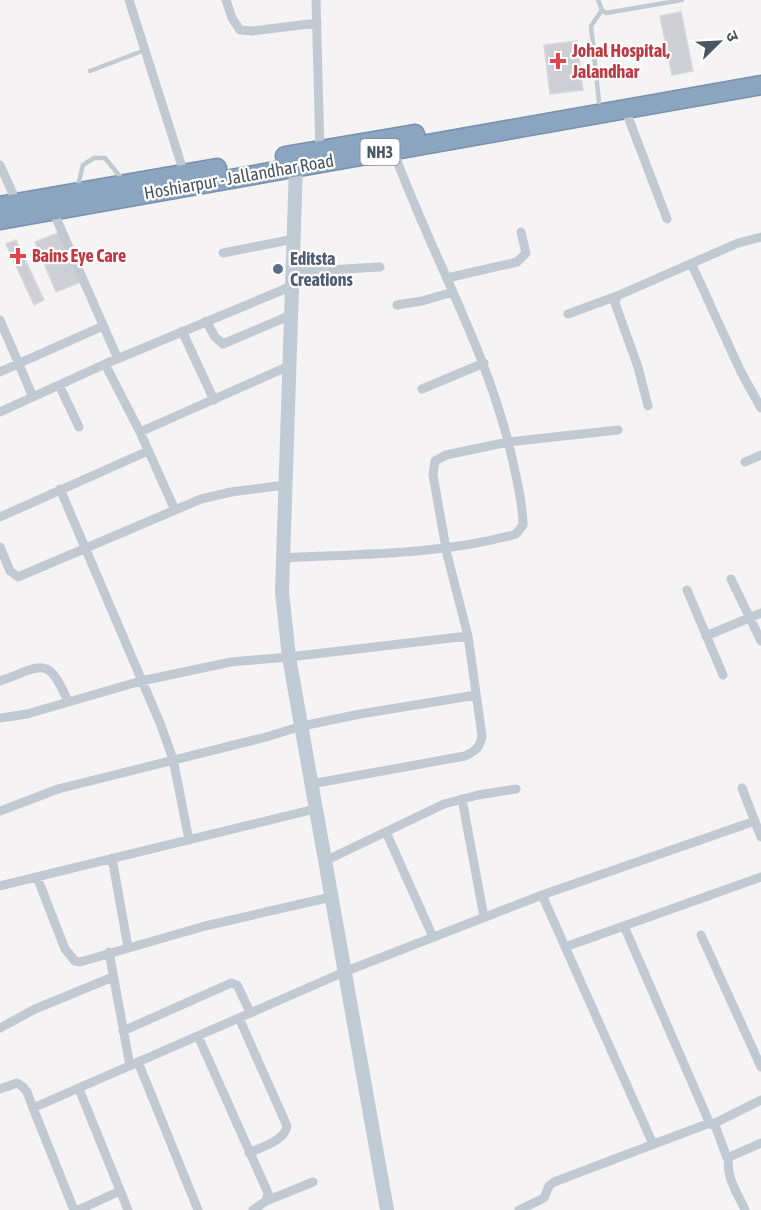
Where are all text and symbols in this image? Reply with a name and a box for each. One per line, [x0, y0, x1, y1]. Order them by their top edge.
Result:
north arrow [689, 12, 749, 72]
text: उ [723, 28, 743, 44]
place label: Johal Hospital, Jalandhar [571, 40, 670, 82]
marker: Johal Hospital, Jalandhar [549, 52, 567, 70]
road number: NH3 [360, 139, 400, 165]
street label: Hoshiarpur - Jallandhar Road [142, 149, 335, 204]
place label: Bains Eye Care [32, 245, 126, 266]
marker: Bains Eye Care [9, 247, 27, 265]
place label: Editsta Creations [290, 248, 353, 290]
marker: Editsta Creations [271, 262, 285, 276]

